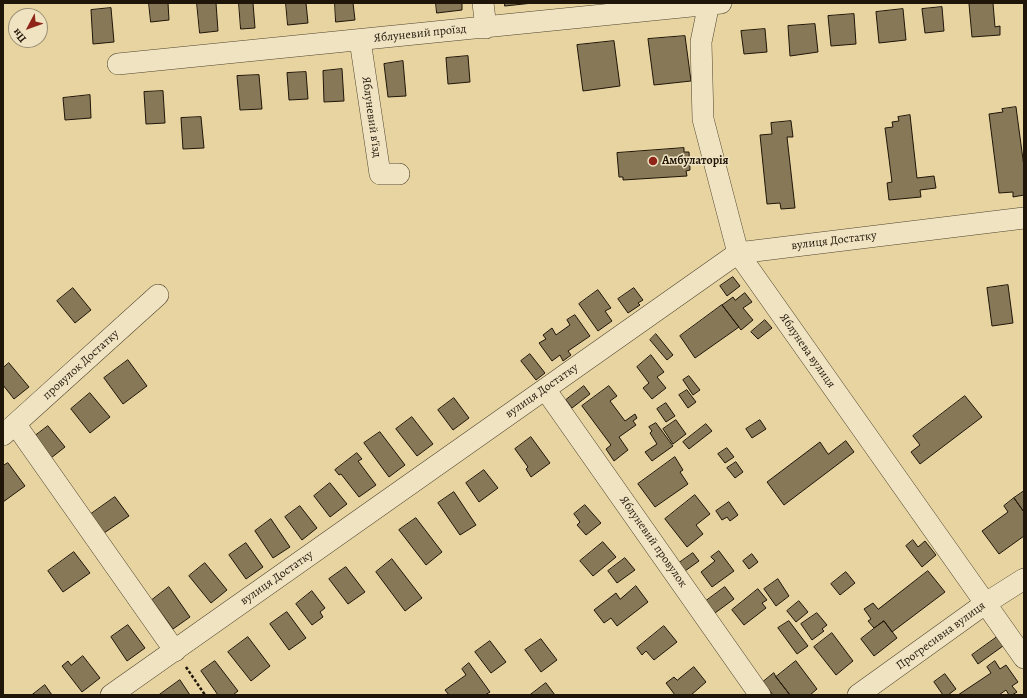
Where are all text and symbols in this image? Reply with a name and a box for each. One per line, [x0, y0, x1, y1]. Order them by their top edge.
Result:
north arrow [8, 8, 48, 48]
street label: Яблуневий проїзд [373, 22, 467, 46]
text: Пн [9, 25, 30, 46]
street label: Яблуневий в'їзд [358, 76, 384, 158]
place label: Амбулаторія [662, 154, 729, 168]
marker: Амбулаторія [647, 155, 659, 167]
street label: вулиця Достатку [791, 229, 877, 253]
street label: Яблунева вулиця [776, 311, 838, 391]
street label: провулок Достатку [40, 327, 122, 403]
street label: вулиця Достатку [503, 361, 581, 421]
street label: Яблуневий провулок [616, 494, 690, 590]
street label: вулиця Достатку [238, 548, 316, 608]
street label: Прогресивна вулиця [893, 599, 989, 673]

